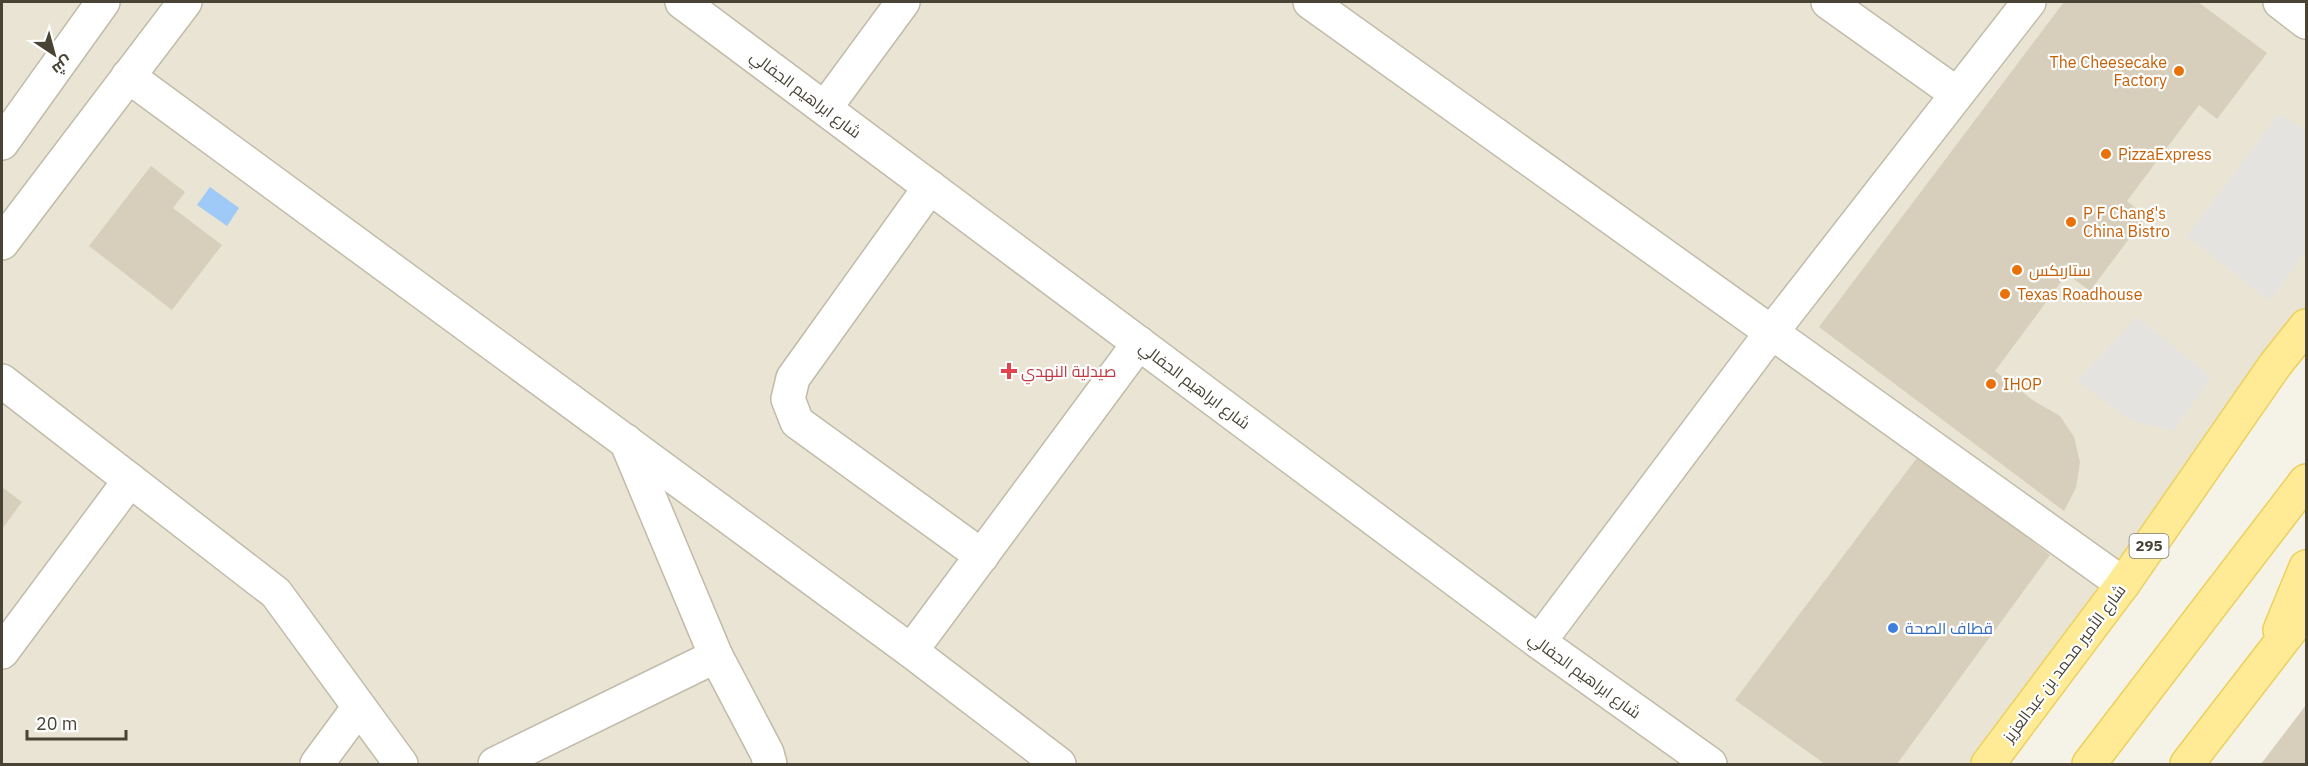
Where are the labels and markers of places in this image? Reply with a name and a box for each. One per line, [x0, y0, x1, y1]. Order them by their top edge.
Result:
place label: The Cheesecake Factory [2049, 52, 2167, 90]
marker: The Cheesecake Factory [2172, 64, 2186, 78]
place label: PizzaExpress [2118, 144, 2212, 164]
marker: PizzaExpress [2099, 147, 2113, 161]
place label: P F Chang's China Bistro [2083, 203, 2170, 241]
marker: P F Chang's China Bistro [2064, 215, 2078, 229]
place label: ستاربكس [2029, 260, 2091, 281]
marker: ستاربكس [2010, 263, 2024, 277]
place label: Texas Roadhouse [2017, 284, 2143, 304]
marker: Texas Roadhouse [1998, 287, 2012, 301]
place label: صيدلية النهدي [1021, 361, 1116, 385]
marker: صيدلية النهدي [1002, 364, 1016, 378]
place label: IHOP [2003, 374, 2042, 394]
marker: IHOP [1984, 377, 1998, 391]
place label: قطاف الصحة [1905, 618, 1993, 638]
marker: قطاف الصحة [1886, 621, 1900, 635]

